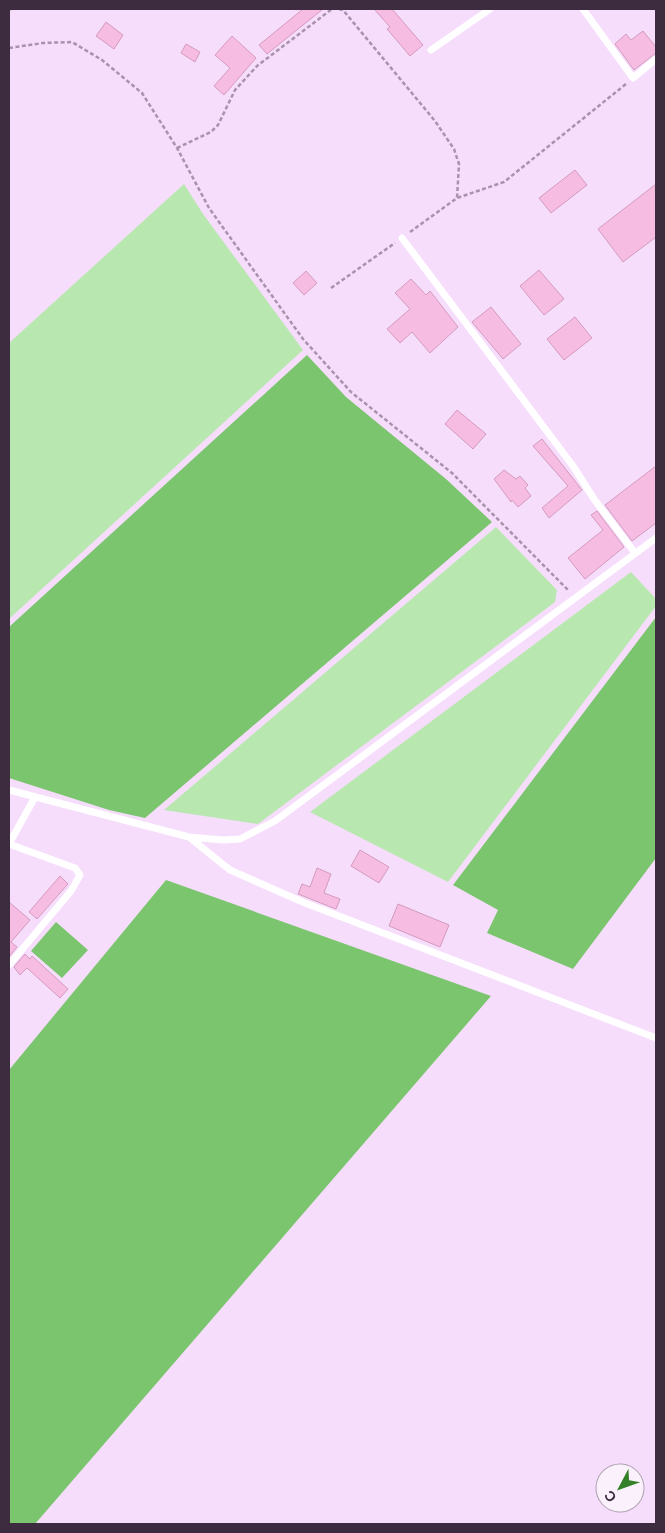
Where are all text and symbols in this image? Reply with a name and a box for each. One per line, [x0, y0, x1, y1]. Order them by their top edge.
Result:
north arrow [595, 1463, 645, 1513]
text: С [601, 1487, 620, 1506]

